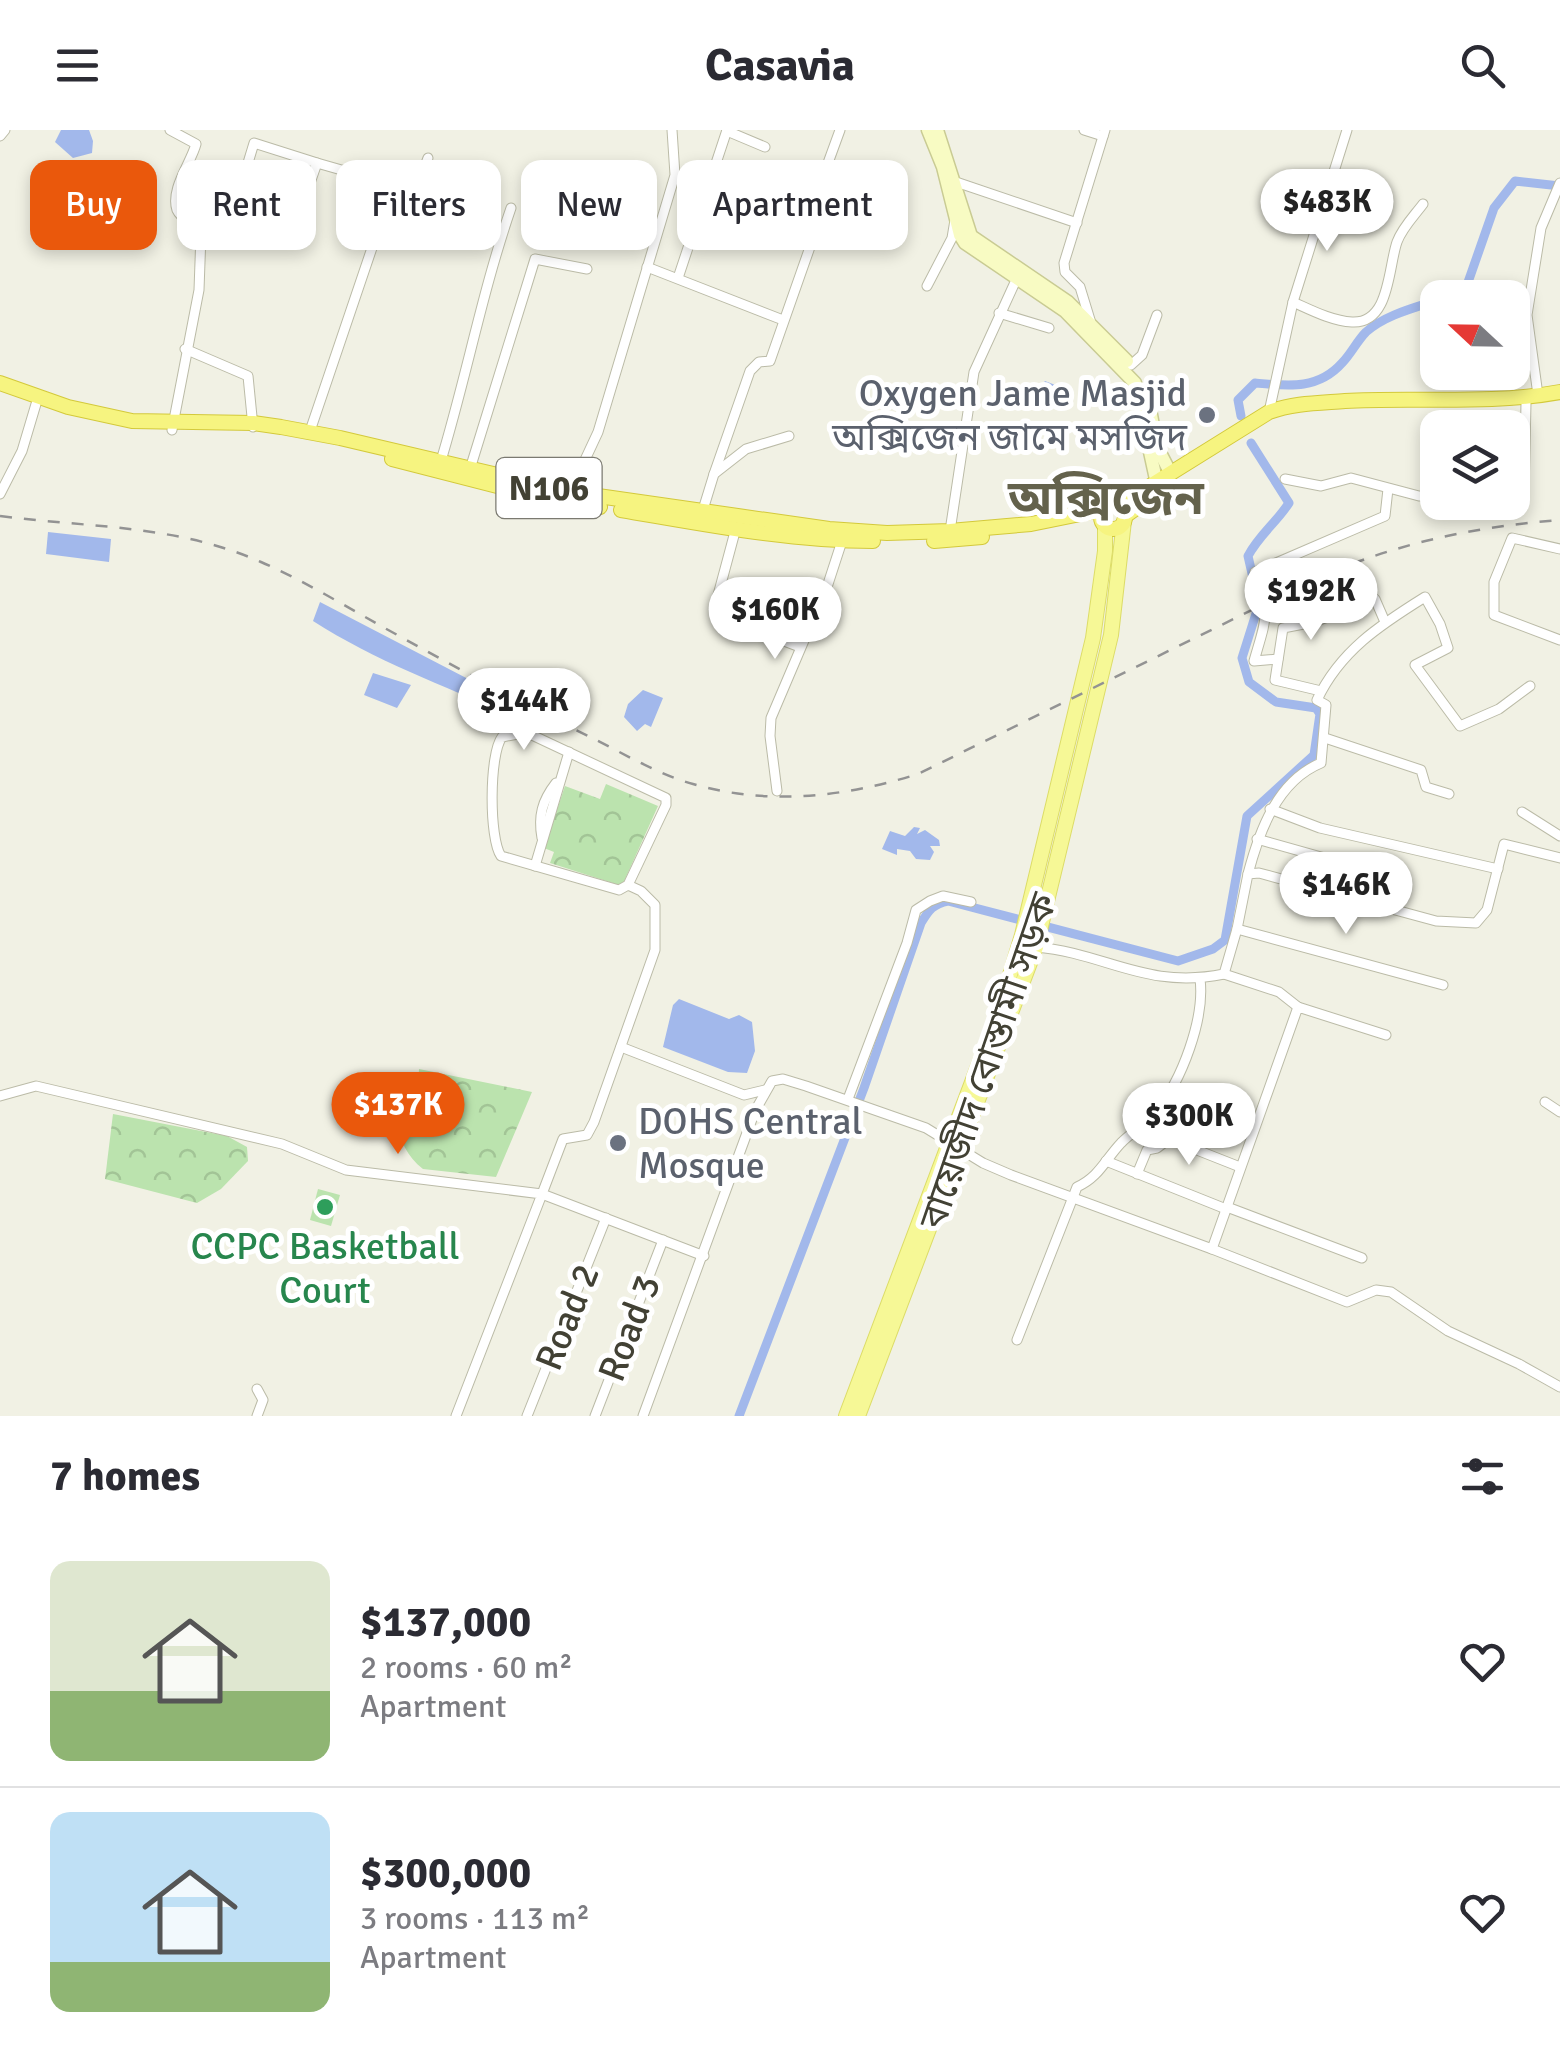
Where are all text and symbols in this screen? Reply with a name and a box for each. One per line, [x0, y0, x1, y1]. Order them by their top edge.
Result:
icon: menu [50, 38, 105, 93]
text: Casavia [705, 38, 855, 93]
icon: search [1455, 38, 1510, 93]
chip: Buy [30, 160, 157, 250]
chip: Rent [177, 160, 316, 250]
chip: Filters [336, 160, 501, 250]
chip: New [521, 160, 657, 250]
chip: Apartment [677, 160, 908, 250]
pin: $483K [1257, 169, 1397, 254]
text: $483K [1283, 182, 1371, 221]
north arrow [1420, 280, 1530, 390]
map controls [1420, 280, 1530, 520]
place label: Oxygen Jame Masjid অক্সিজেন জামে মসজিদ [831, 370, 1188, 461]
marker: Oxygen Jame Masjid অক্সিজেন জামে মসজিদ [1196, 404, 1218, 426]
button: layers [1420, 410, 1530, 520]
road number: N106 [496, 458, 602, 518]
district label: অক্সিজেন [1007, 469, 1205, 528]
pin: $192K [1241, 558, 1381, 643]
text: $192K [1267, 571, 1355, 610]
pin: $160K [705, 577, 845, 662]
text: $160K [731, 590, 819, 629]
pin: $144K [454, 668, 594, 753]
text: $144K [480, 681, 568, 720]
pin: $146K [1276, 852, 1416, 937]
text: $146K [1302, 865, 1390, 904]
street label: বায়েজীদ বোস্তামী সড়ক [909, 886, 1068, 1236]
pin: $137K [328, 1072, 468, 1157]
pin: $300K [1119, 1083, 1259, 1168]
text: $137K [354, 1085, 442, 1124]
text: $300K [1145, 1096, 1233, 1135]
place label: DOHS Central Mosque [638, 1098, 863, 1189]
marker: DOHS Central Mosque [607, 1132, 629, 1154]
marker: CCPC Basketball Court [314, 1196, 336, 1218]
place label: CCPC Basketball Court [190, 1223, 460, 1314]
street label: Road 2 [525, 1257, 610, 1377]
street label: Road 3 [588, 1268, 671, 1388]
icon: filters [1455, 1449, 1510, 1504]
text: 7 homes [50, 1451, 200, 1502]
text: $137,000 [360, 1597, 531, 1648]
icon: home [130, 1601, 250, 1721]
icon: heart [1455, 1634, 1510, 1689]
text: 2 rooms · 60 m² [360, 1648, 573, 1687]
text: Apartment [360, 1687, 507, 1726]
text: $300,000 [360, 1848, 531, 1899]
icon: home [130, 1852, 250, 1972]
icon: heart [1455, 1885, 1510, 1940]
text: 3 rooms · 113 m² [360, 1899, 590, 1938]
text: Apartment [360, 1938, 507, 1977]

